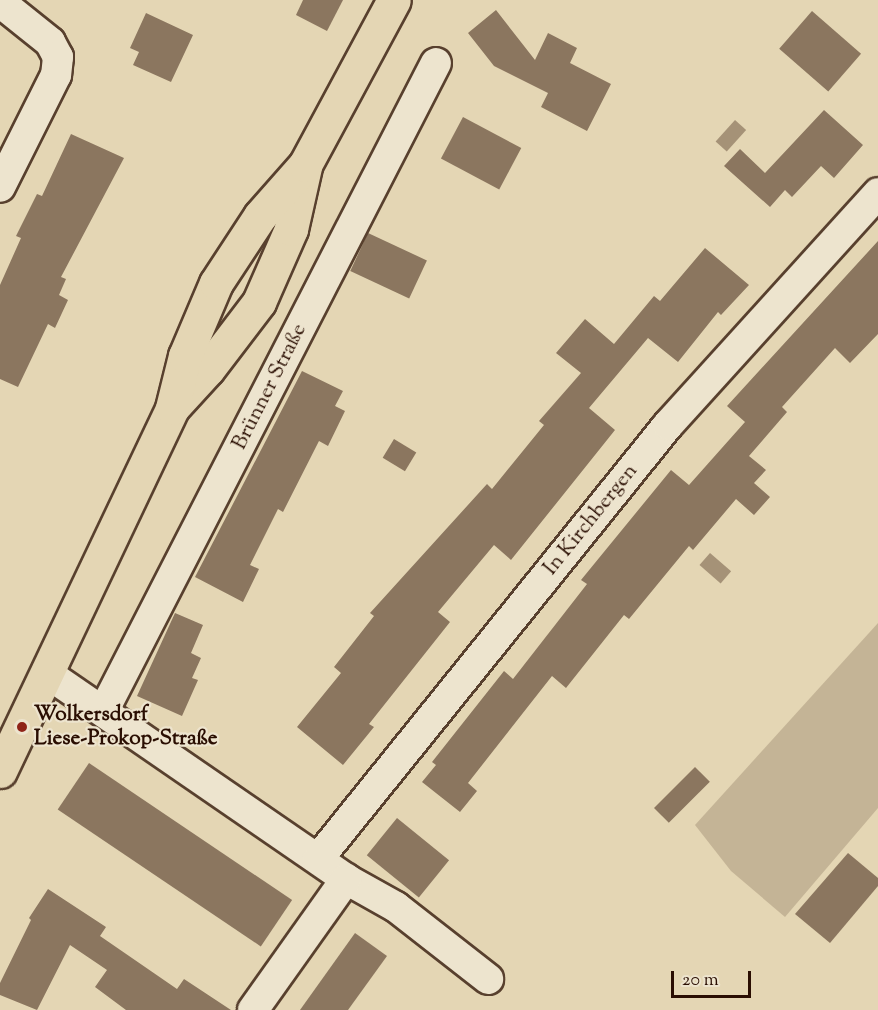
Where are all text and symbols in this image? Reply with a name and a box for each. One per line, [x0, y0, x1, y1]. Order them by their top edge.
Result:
street label: Brünner Straße [227, 320, 313, 454]
street label: In Kirchbergen [539, 459, 643, 581]
place label: Wolkersdorf Liese-Prokop-Straße [34, 702, 218, 752]
marker: Wolkersdorf Liese-Prokop-Straße [15, 720, 29, 734]
scale bar [674, 959, 754, 997]
text: 20 m [682, 968, 719, 994]

